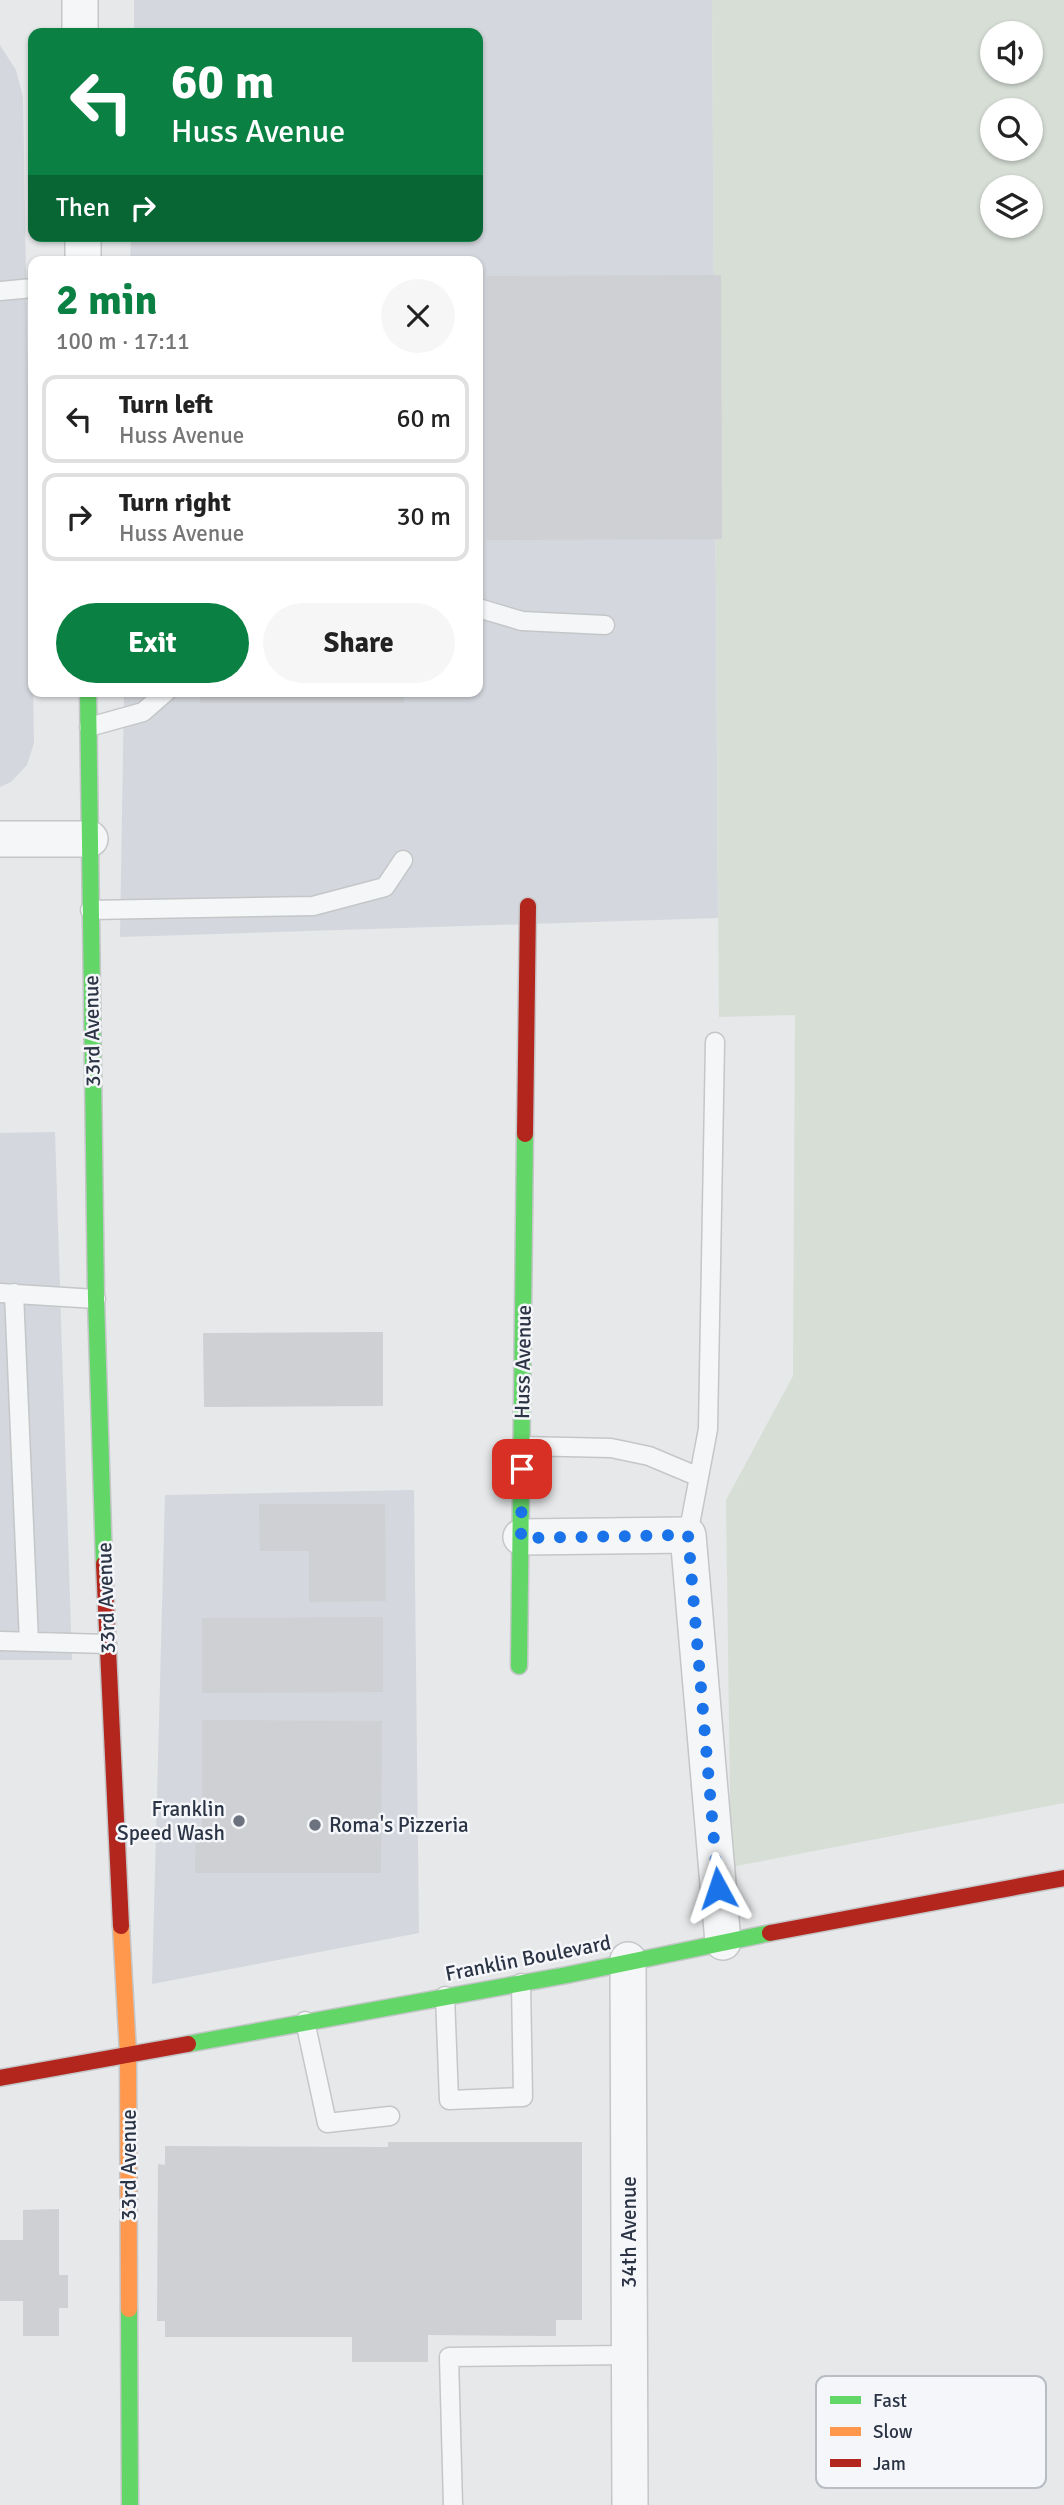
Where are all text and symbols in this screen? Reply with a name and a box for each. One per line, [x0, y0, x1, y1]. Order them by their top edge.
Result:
map controls [980, 21, 1043, 238]
button: sound [980, 21, 1043, 84]
text: 60 m [171, 52, 274, 112]
icon: left [56, 56, 147, 147]
button: search [980, 98, 1043, 161]
text: Huss Avenue [171, 112, 345, 151]
button: layers [980, 175, 1043, 238]
icon: right [124, 189, 162, 227]
text: Then [56, 192, 110, 224]
text: 2 min [56, 275, 157, 326]
button: close [381, 279, 455, 353]
text: 100 m · 17:11 [56, 327, 190, 356]
text: Turn left [119, 389, 213, 421]
icon: left [60, 400, 98, 438]
text: 60 m [396, 403, 451, 435]
text: Huss Avenue [119, 421, 244, 450]
text: Turn right [119, 487, 231, 519]
icon: right [60, 498, 98, 536]
text: 30 m [396, 501, 451, 533]
text: Huss Avenue [119, 519, 244, 548]
button: Exit [56, 603, 249, 683]
button: Share [263, 603, 455, 683]
street label: 33rd Avenue [78, 975, 106, 1087]
street label: Huss Avenue [509, 1305, 537, 1419]
pin [492, 1439, 552, 1499]
icon: arrive [503, 1450, 541, 1488]
street label: 33rd Avenue [91, 1542, 121, 1654]
place label: Franklin Speed Wash [117, 1796, 225, 1846]
place label: Roma's Pizzeria [329, 1812, 469, 1838]
marker: Franklin Speed Wash [231, 1813, 247, 1829]
marker: Roma's Pizzeria [307, 1817, 323, 1833]
position arrow [681, 1851, 755, 1925]
street label: Franklin Boulevard [443, 1929, 613, 1987]
street label: 33rd Avenue [116, 2109, 142, 2221]
street label: 34th Avenue [616, 2176, 642, 2288]
legend [816, 2376, 1046, 2488]
text: Fast [873, 2389, 907, 2413]
text: Slow [873, 2420, 913, 2444]
text: Jam [873, 2452, 906, 2476]

